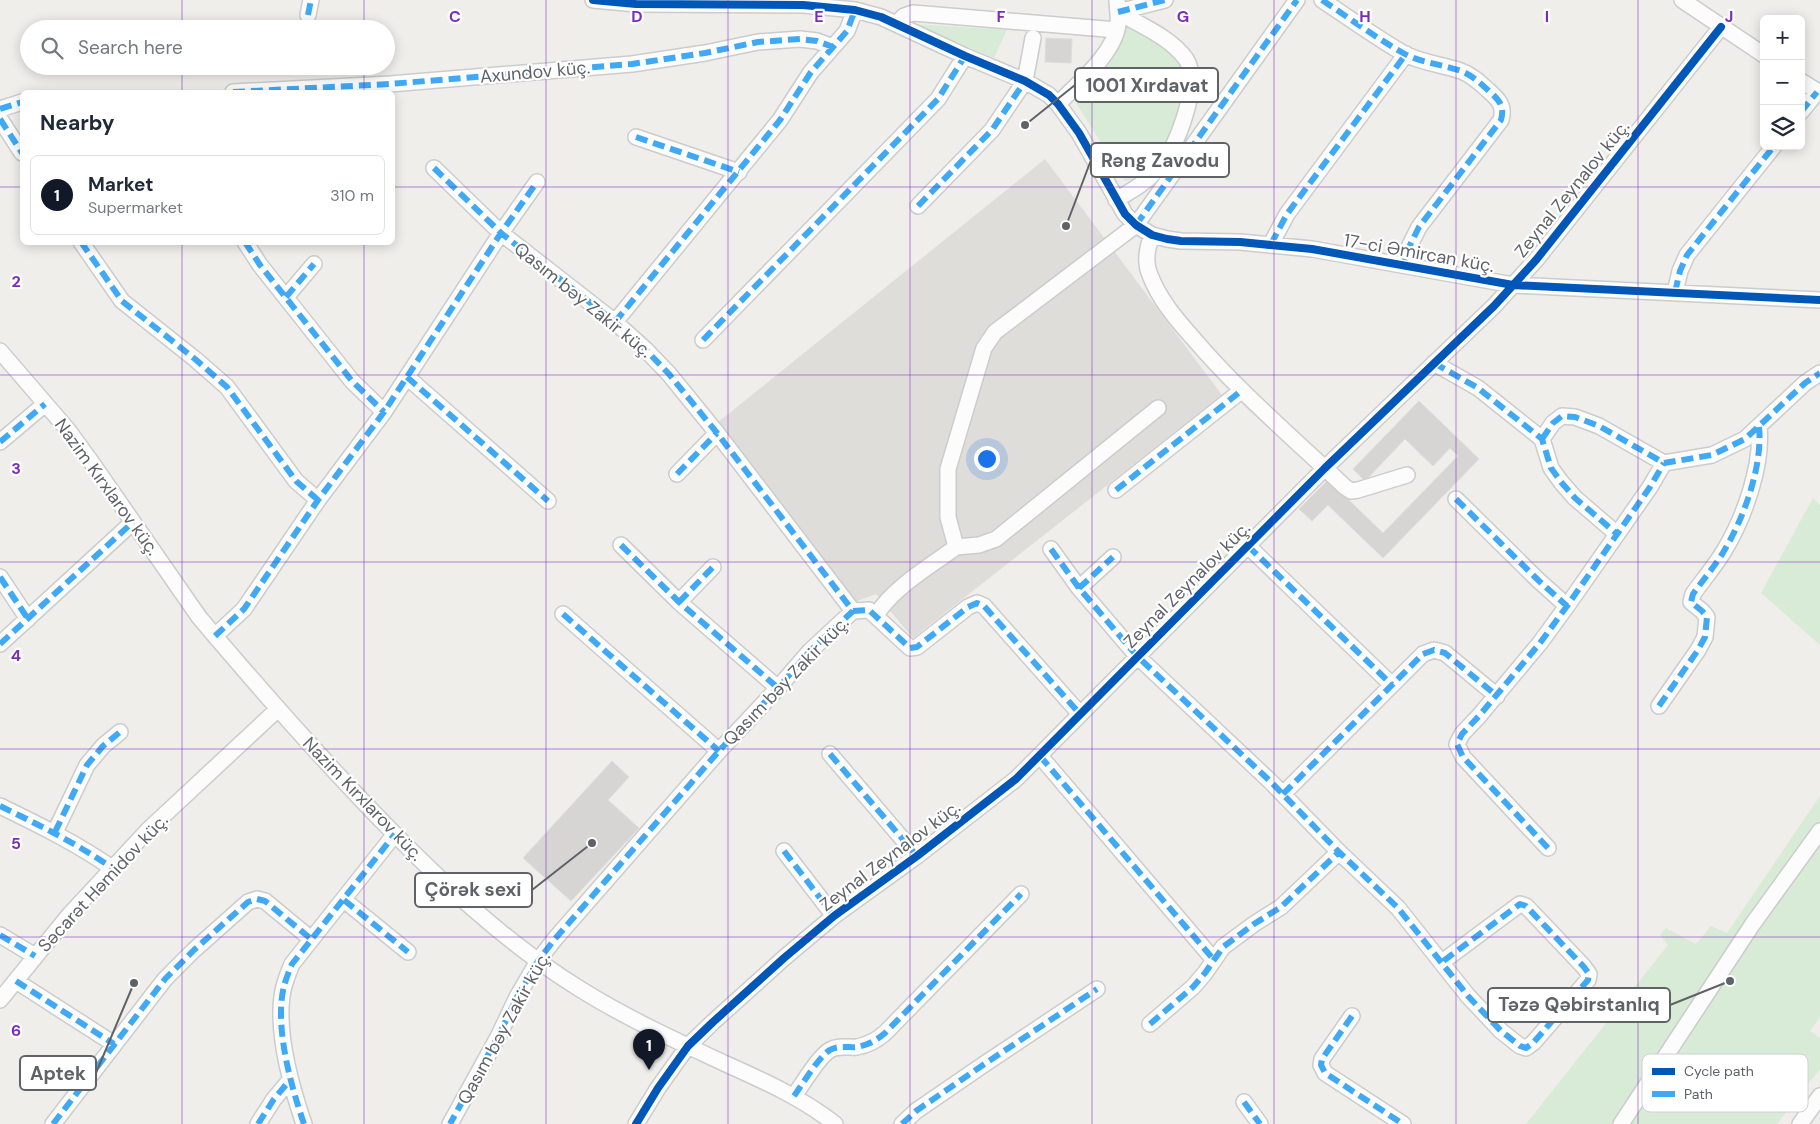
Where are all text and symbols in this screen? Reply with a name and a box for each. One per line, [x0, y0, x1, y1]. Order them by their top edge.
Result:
text: C [449, 6, 461, 27]
text: D [631, 6, 643, 27]
text: E [814, 6, 824, 27]
text: F [997, 6, 1006, 27]
text: G [1177, 6, 1189, 27]
text: H [1359, 6, 1371, 27]
text: I [1545, 6, 1549, 27]
text: J [1725, 6, 1733, 27]
map controls [1760, 15, 1805, 150]
button: + [1760, 15, 1805, 60]
search box [20, 20, 395, 75]
icon: search [38, 34, 66, 62]
text: Search here [78, 35, 183, 60]
street label: Axundov küç. [479, 55, 591, 89]
button: − [1760, 60, 1805, 105]
callout: 1001 Xırdavat [1075, 68, 1218, 102]
text: 1001 Xırdavat [1085, 73, 1209, 98]
button: layers [1760, 105, 1805, 150]
text: Nearby [40, 109, 114, 137]
street label: Zeynal Zeynalov küç. [1509, 115, 1635, 263]
callout: Rəng Zavodu [1091, 143, 1229, 177]
text: Rəng Zavodu [1101, 148, 1219, 173]
text: Market [88, 172, 153, 197]
text: 1 [54, 185, 60, 206]
text: 310 m [330, 185, 374, 206]
text: Supermarket [88, 197, 183, 218]
street label: 17-ci Əmircan küç. [1342, 228, 1496, 278]
street label: Qasım bəy Zakir küç. [509, 237, 657, 363]
text: 2 [11, 271, 21, 292]
street label: Nazim Kırxlarov küç. [49, 414, 165, 560]
your location [974, 446, 1000, 472]
text: 3 [11, 458, 21, 479]
street label: Zeynal Zeynalov küç. [1118, 516, 1256, 654]
street label: Qasım bəy Zakir küç. [718, 611, 854, 751]
text: 4 [11, 645, 21, 666]
street label: Nazim Kırxlarov küç. [298, 732, 428, 866]
street label: Zeynal Zeynalov küç. [815, 795, 965, 917]
street label: Səcarət Həmidov küç. [33, 809, 173, 957]
text: 5 [11, 833, 21, 854]
callout: Çörək sexi [415, 873, 532, 907]
text: Çörək sexi [424, 877, 522, 902]
street label: Qasım bəy Zakir küç. [452, 947, 556, 1109]
callout: Təzə Qəbirstanlıq [1488, 988, 1670, 1022]
text: Təzə Qəbirstanlıq [1498, 992, 1660, 1017]
text: 6 [11, 1020, 21, 1041]
pin: 1 [633, 1029, 665, 1070]
legend [1642, 1054, 1808, 1112]
callout: Aptek [20, 1056, 96, 1090]
text: Aptek [30, 1061, 86, 1086]
text: Cycle path [1684, 1062, 1754, 1080]
text: Path [1684, 1085, 1713, 1103]

